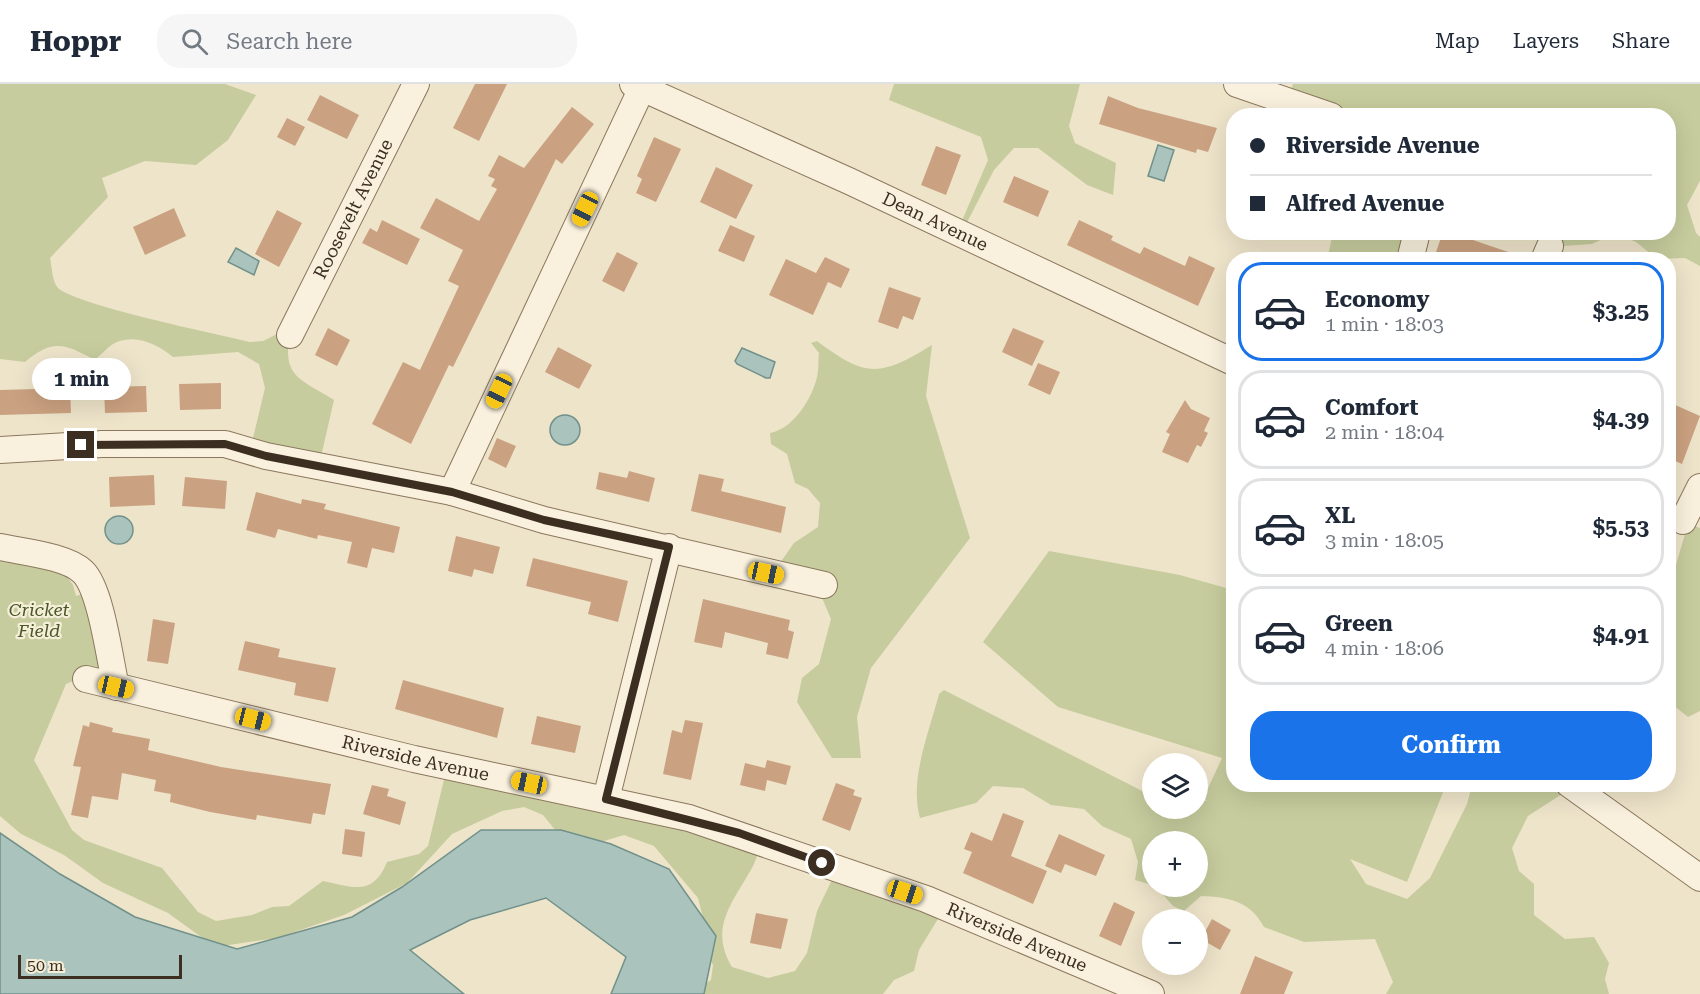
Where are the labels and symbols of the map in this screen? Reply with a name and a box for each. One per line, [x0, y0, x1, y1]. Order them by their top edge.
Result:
street label: Roosevelt Avenue [309, 135, 397, 282]
street label: Dean Avenue [879, 187, 992, 255]
car [569, 189, 601, 229]
callout: 1 min [32, 358, 130, 400]
car [483, 371, 515, 411]
route end [67, 431, 94, 458]
car [747, 560, 785, 586]
park label: Cricket Field [9, 599, 70, 641]
car [96, 674, 136, 700]
car [233, 706, 273, 732]
street label: Riverside Avenue [340, 731, 491, 785]
car [510, 770, 548, 796]
route start [808, 849, 835, 876]
car [885, 878, 925, 906]
street label: Riverside Avenue [944, 898, 1091, 976]
scale bar [18, 952, 182, 980]

